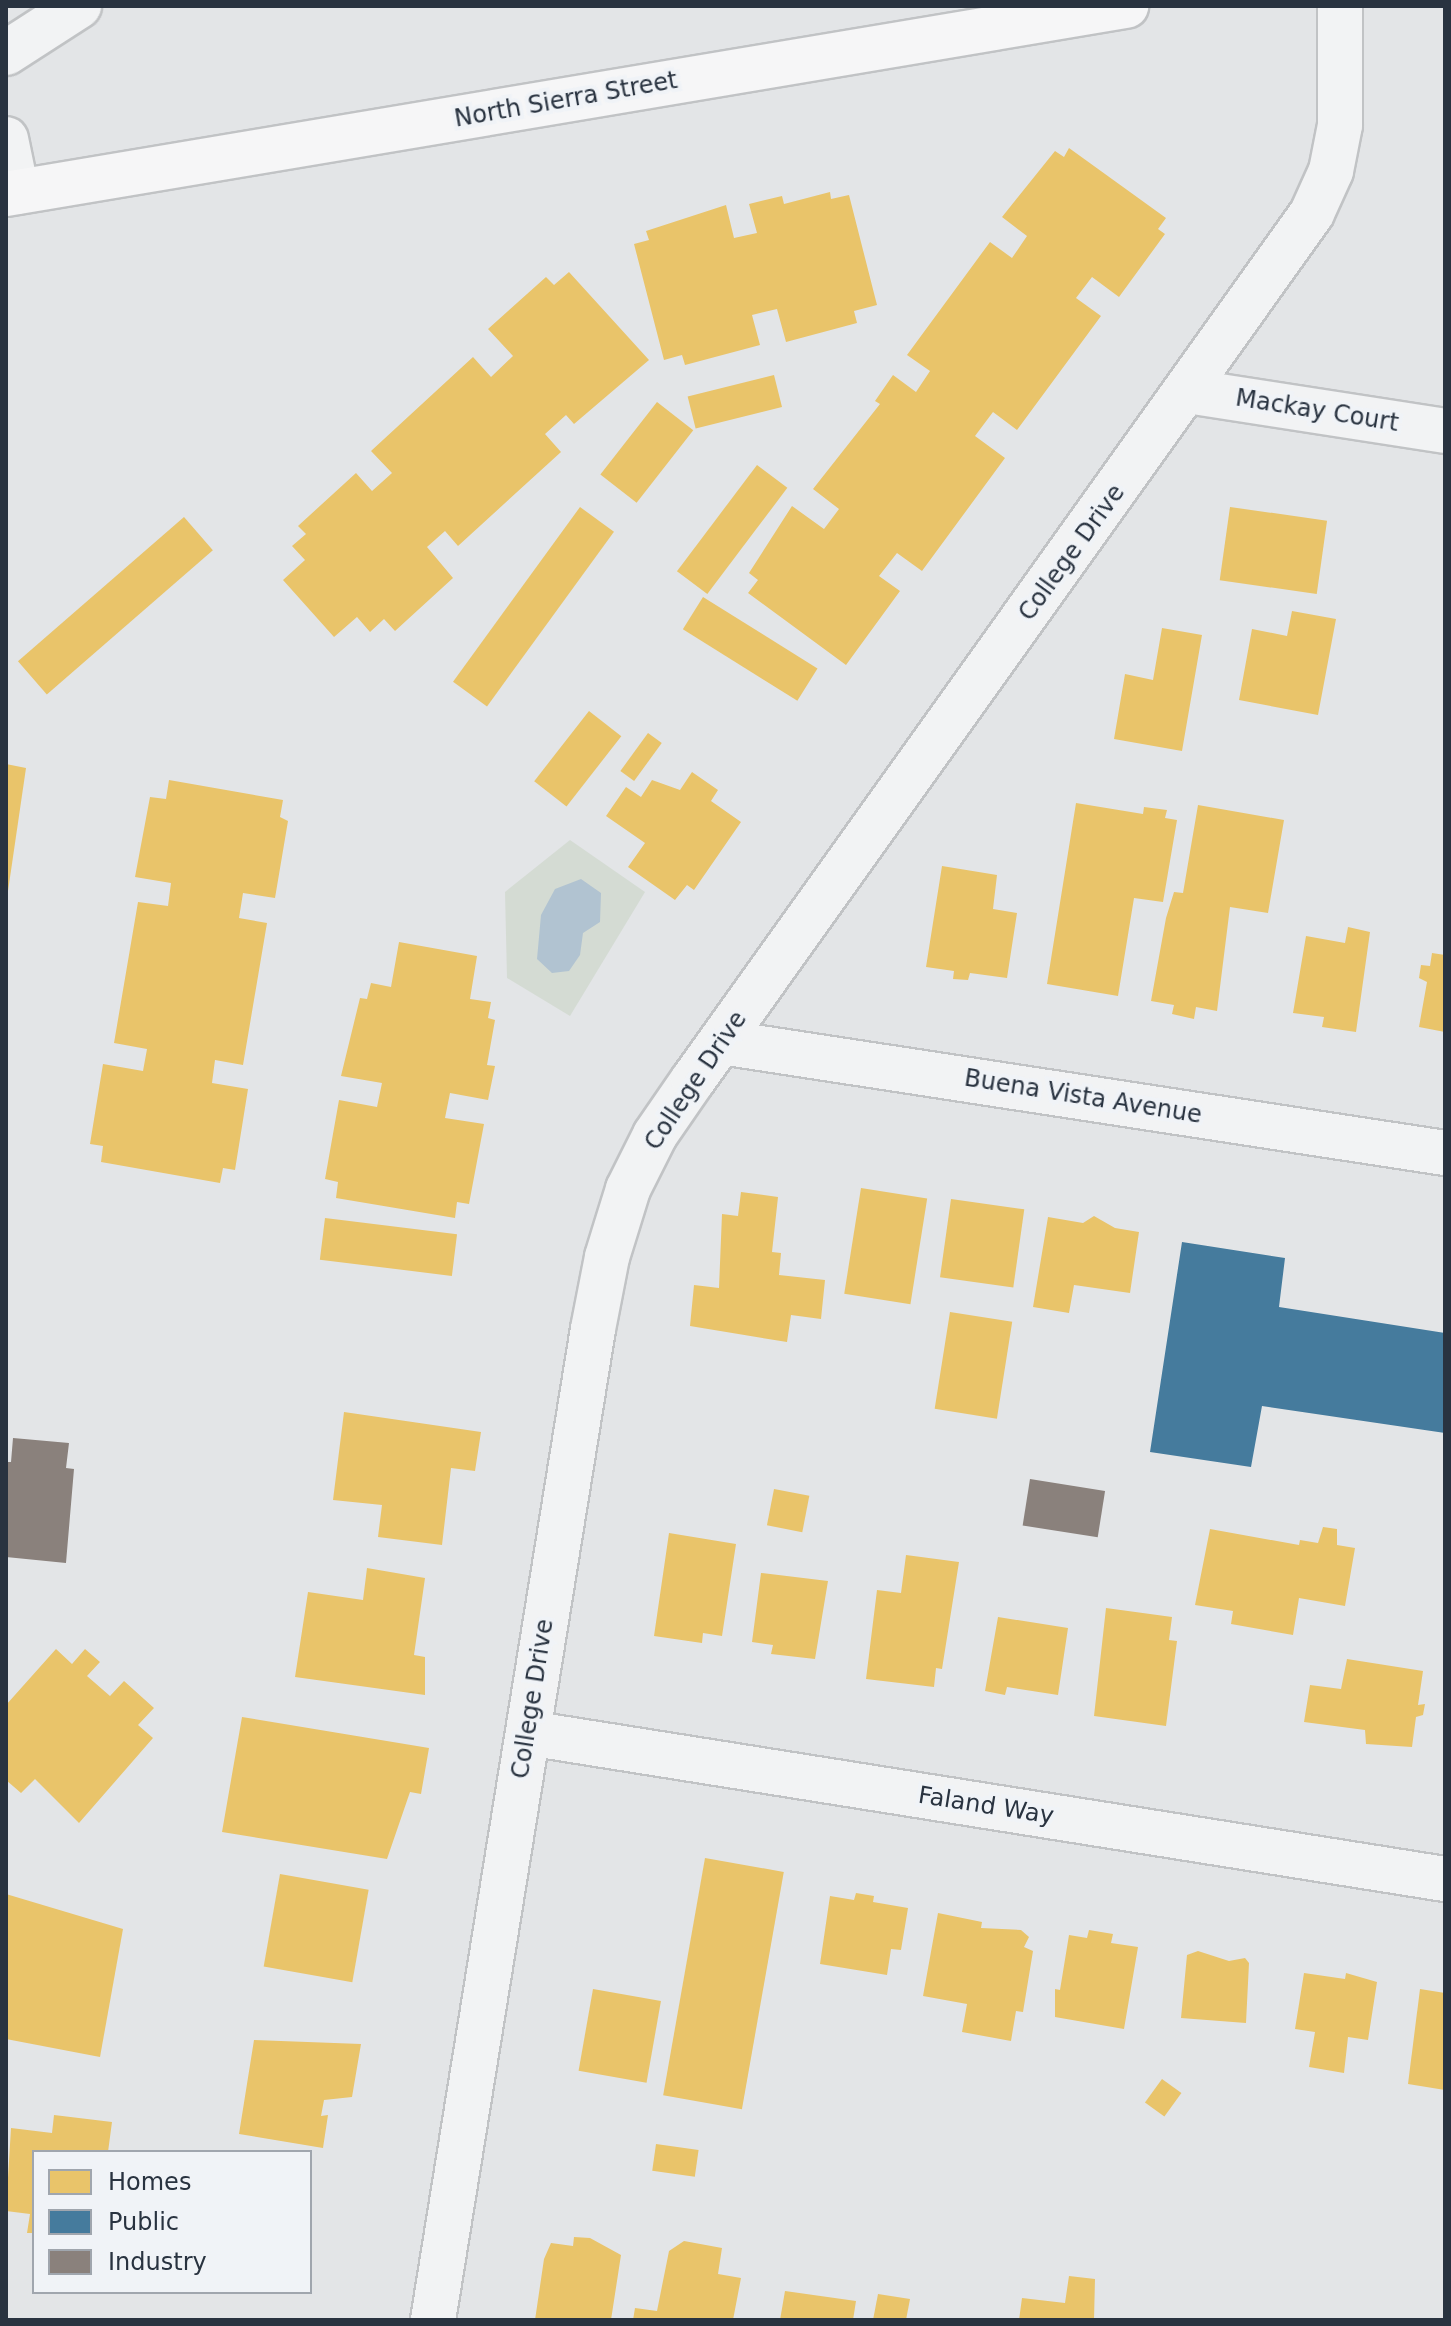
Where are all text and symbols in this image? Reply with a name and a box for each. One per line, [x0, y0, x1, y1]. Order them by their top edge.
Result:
street label: North Sierra Street [452, 66, 680, 134]
street label: Mackay Court [1233, 384, 1401, 438]
street label: College Drive [1013, 479, 1131, 627]
street label: College Drive [639, 1006, 753, 1156]
street label: Buena Vista Avenue [962, 1064, 1204, 1130]
street label: College Drive [506, 1617, 560, 1781]
street label: Faland Way [916, 1781, 1056, 1831]
legend [32, 2150, 312, 2294]
text: Homes [108, 2168, 191, 2196]
text: Public [108, 2208, 179, 2236]
text: Industry [108, 2248, 207, 2276]

